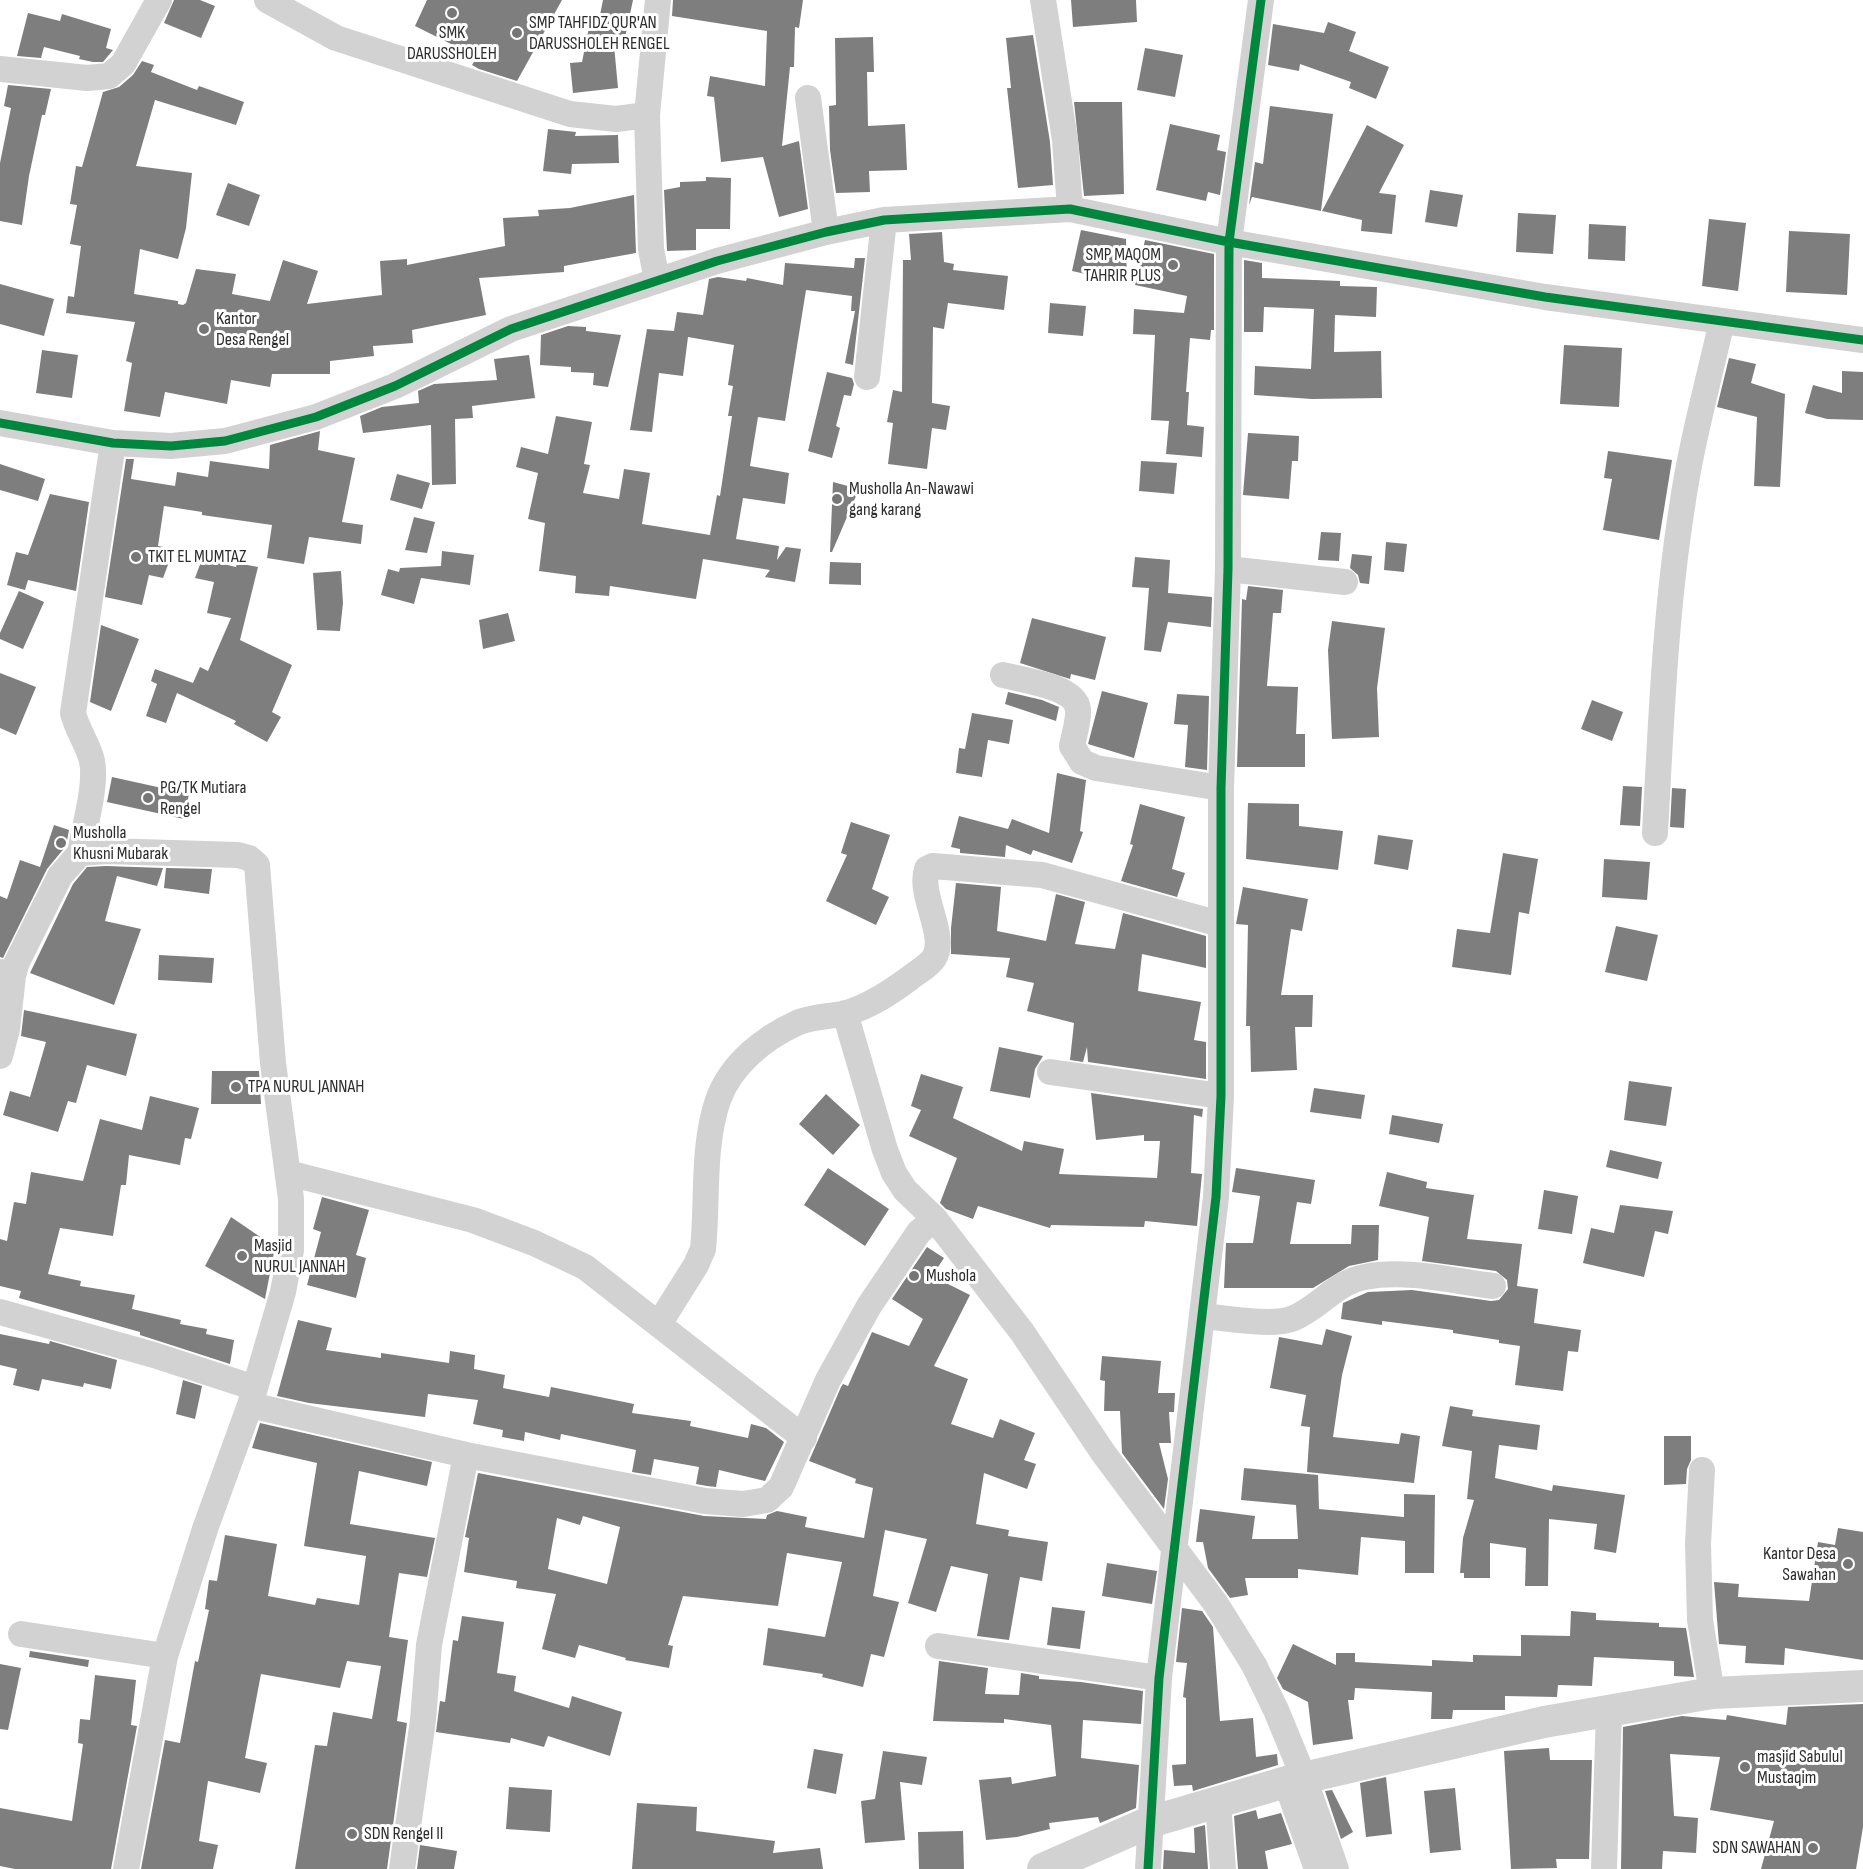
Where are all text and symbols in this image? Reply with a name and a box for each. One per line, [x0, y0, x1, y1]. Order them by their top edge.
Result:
marker: SMK DARUSSHOLEH [445, 6, 459, 20]
place label: SMP TAHFIDZ QUR'AN DARUSSHOLEH RENGEL [529, 12, 670, 54]
place label: SMK DARUSSHOLEH [407, 22, 497, 64]
marker: SMP TAHFIDZ QUR'AN DARUSSHOLEH RENGEL [510, 26, 524, 40]
place label: SMP MAQOM TAHRIR PLUS [1084, 244, 1161, 286]
marker: SMP MAQOM TAHRIR PLUS [1166, 258, 1180, 272]
place label: Kantor Desa Rengel [216, 308, 289, 350]
marker: Kantor Desa Rengel [197, 322, 211, 336]
place label: Musholla An-Nawawi gang karang [849, 478, 974, 520]
marker: Musholla An-Nawawi gang karang [830, 492, 844, 506]
place label: TKIT EL MUMTAZ [148, 546, 246, 568]
marker: TKIT EL MUMTAZ [129, 550, 143, 564]
place label: PG/TK Mutiara Rengel [160, 777, 246, 820]
marker: PG/TK Mutiara Rengel [141, 791, 155, 805]
place label: Musholla Khusni Mubarak [73, 822, 168, 864]
marker: Musholla Khusni Mubarak [54, 836, 68, 850]
place label: TPA NURUL JANNAH [248, 1076, 364, 1098]
marker: TPA NURUL JANNAH [229, 1080, 243, 1094]
place label: Masjid NURUL JANNAH [254, 1235, 345, 1278]
marker: Masjid NURUL JANNAH [235, 1249, 249, 1263]
place label: Mushola [926, 1265, 976, 1287]
marker: Mushola [907, 1269, 921, 1283]
place label: Kantor Desa Sawahan [1763, 1543, 1836, 1586]
marker: Kantor Desa Sawahan [1841, 1557, 1855, 1571]
place label: masjid Sabulul Mustaqim [1757, 1746, 1843, 1788]
marker: masjid Sabulul Mustaqim [1738, 1760, 1752, 1774]
place label: SDN Rengel II [364, 1823, 443, 1845]
marker: SDN Rengel II [345, 1827, 359, 1841]
place label: SDN SAWAHAN [1712, 1837, 1801, 1859]
marker: SDN SAWAHAN [1806, 1841, 1820, 1855]

